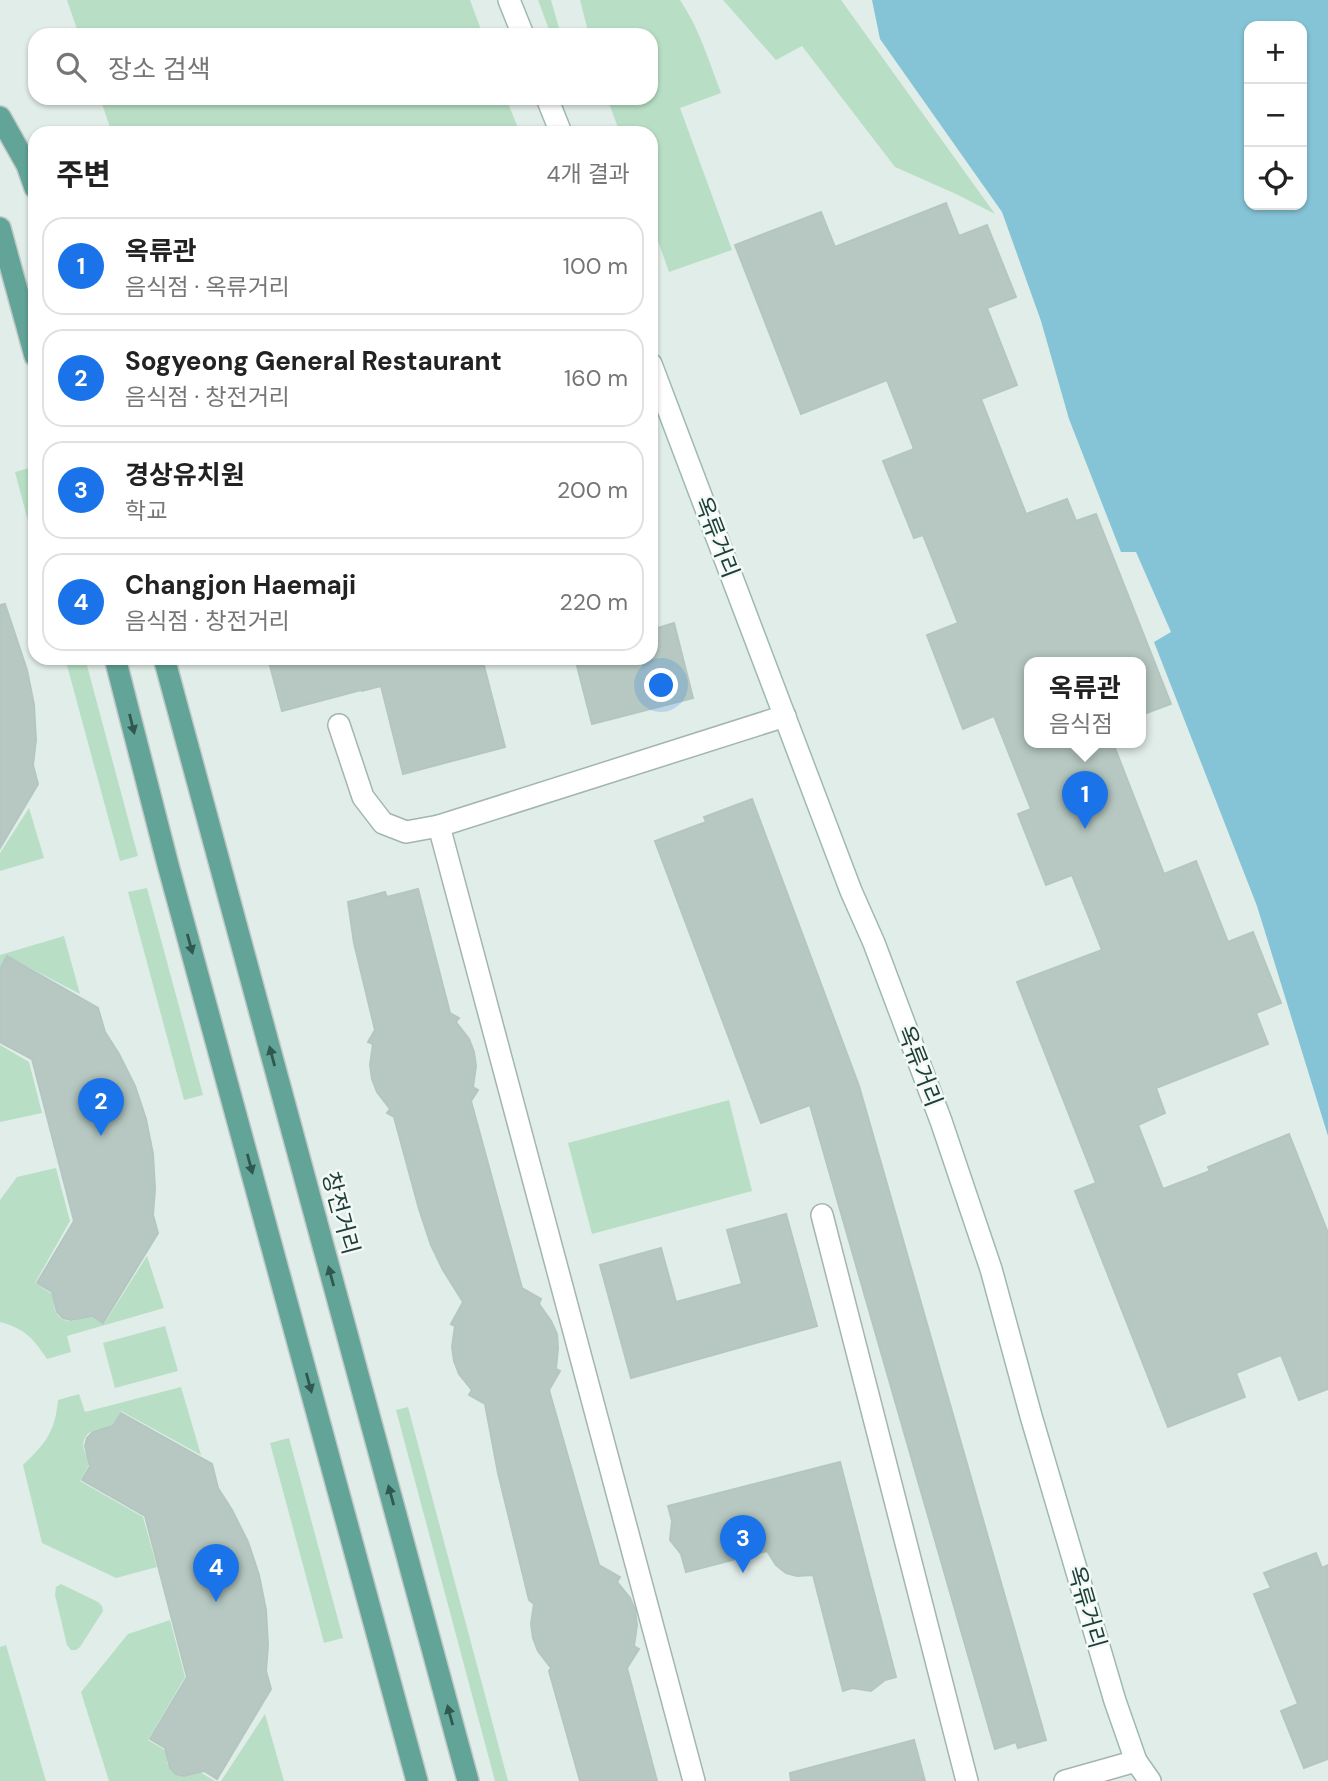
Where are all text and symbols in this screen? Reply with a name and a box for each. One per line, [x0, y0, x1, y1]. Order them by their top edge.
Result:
map controls [1244, 21, 1307, 210]
button: + [1244, 21, 1307, 84]
search box [28, 28, 658, 105]
icon: search [52, 48, 90, 86]
text: 장소 검색 [108, 52, 211, 86]
button: − [1244, 84, 1307, 147]
button: locate [1244, 147, 1307, 210]
text: 주변 [56, 155, 111, 194]
text: 4개 결과 [546, 159, 630, 189]
text: 옥류관 [125, 234, 197, 268]
text: 1 [77, 251, 85, 281]
text: 100 m [563, 251, 628, 281]
text: 음식점 · 옥류거리 [125, 272, 290, 302]
text: Sogyeong General Restaurant [125, 344, 502, 378]
text: 2 [74, 363, 88, 393]
text: 160 m [564, 363, 628, 393]
text: 음식점 · 창전거리 [125, 382, 290, 412]
text: 경상유치원 [125, 458, 245, 492]
text: 3 [74, 475, 88, 505]
text: 200 m [557, 475, 628, 505]
street label: 옥류거리 [688, 492, 746, 582]
text: 학교 [125, 496, 167, 526]
text: Changjon Haemaji [125, 568, 356, 602]
text: 4 [74, 587, 88, 617]
text: 220 m [559, 587, 628, 617]
text: 음식점 · 창전거리 [125, 606, 290, 636]
popup [1024, 657, 1146, 748]
your location [644, 668, 678, 702]
text: 옥류관 [1049, 671, 1121, 705]
text: 음식점 [1049, 709, 1113, 739]
one-way arrow [127, 713, 138, 735]
pin: 1 [1062, 771, 1108, 829]
one-way arrow [185, 934, 195, 955]
street label: 옥류거리 [891, 1021, 949, 1111]
one-way arrow [266, 1046, 276, 1067]
pin: 2 [78, 1078, 124, 1136]
one-way arrow [245, 1153, 255, 1174]
street label: 창전거리 [316, 1168, 366, 1258]
one-way arrow [325, 1265, 336, 1287]
one-way arrow [305, 1373, 315, 1394]
one-way arrow [385, 1485, 395, 1506]
pin: 3 [720, 1515, 766, 1573]
pin: 4 [193, 1544, 239, 1602]
street label: 옥류거리 [1061, 1562, 1113, 1652]
one-way arrow [444, 1704, 455, 1726]

